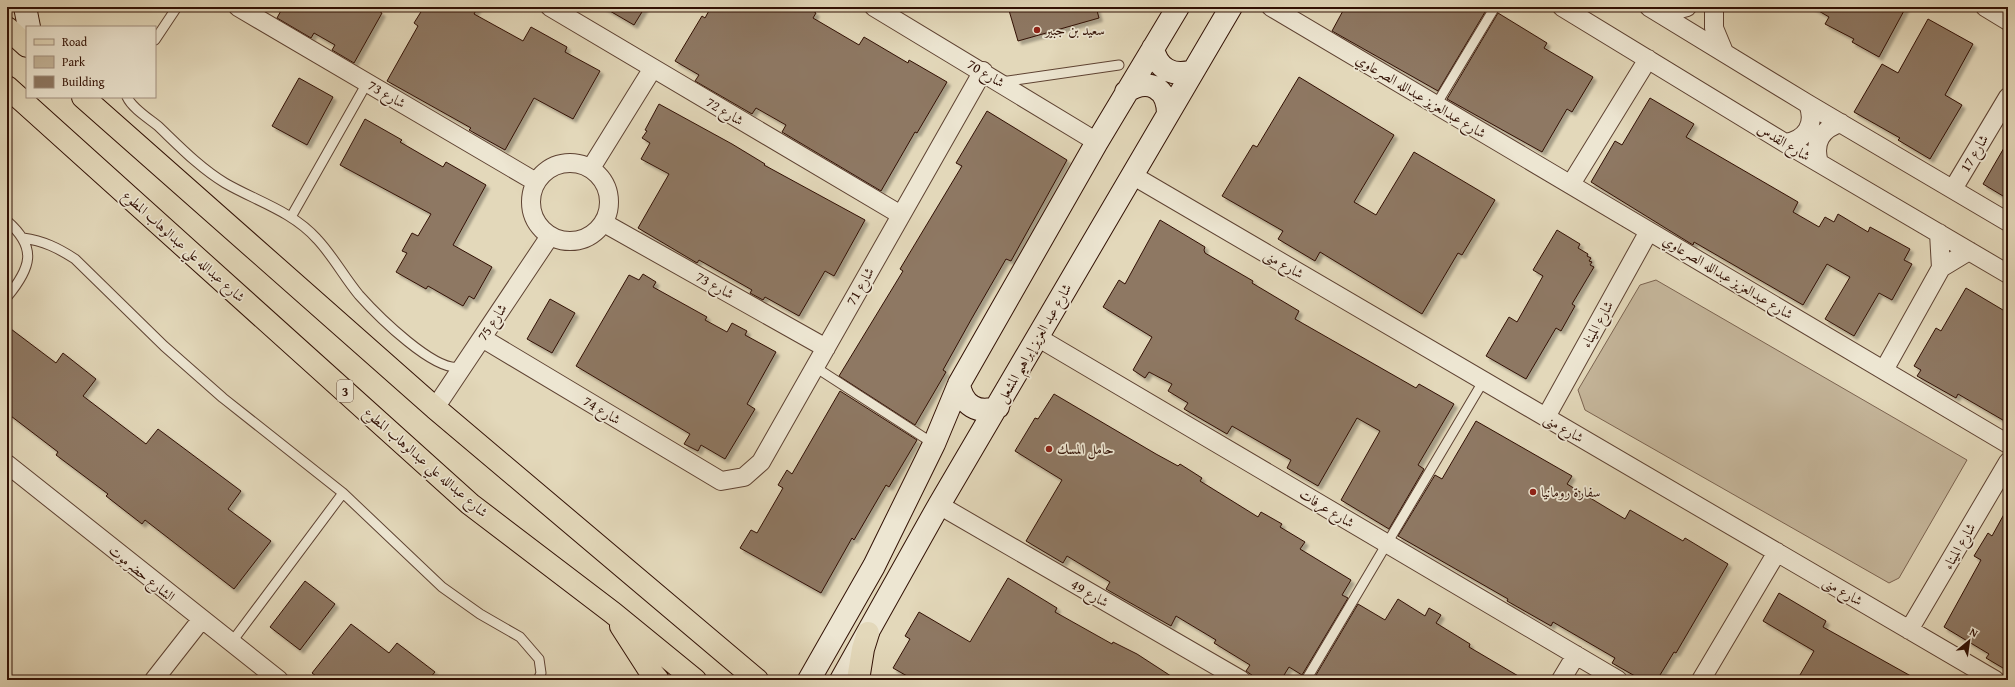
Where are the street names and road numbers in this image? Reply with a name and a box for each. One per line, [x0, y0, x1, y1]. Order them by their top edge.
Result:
street label: شارع عبدالعزيز عبدالله الصرعاوي [1351, 49, 1490, 145]
street label: شارع 70 [962, 54, 1009, 94]
street label: شارع 73 [363, 75, 410, 115]
street label: شارع 72 [701, 92, 748, 132]
street label: شارع القدس [1753, 118, 1814, 167]
street label: شارع 17 [1955, 130, 1995, 177]
street label: شارع عبدالله علي عبدالوهاب المطوع [116, 185, 250, 309]
street label: شارع عبدالعزيز عبدالله الصرعاوي [1658, 230, 1797, 326]
street label: شارع منى [1259, 245, 1308, 285]
street label: شارع 71 [841, 263, 881, 310]
street label: شارع 73 [691, 266, 738, 305]
street label: شارع عبد العزيز إبراهيم المشعل [992, 280, 1080, 408]
street label: شارع الميناء [1576, 297, 1620, 352]
street label: شارع 75 [472, 299, 513, 346]
road number: 3 [337, 380, 353, 402]
street label: شارع 74 [578, 391, 625, 431]
street label: شارع عبدالله علي عبدالوهاب المطوع [357, 402, 493, 524]
street label: شارع منى [1539, 409, 1588, 449]
street label: شارع عرفات [1295, 484, 1358, 534]
street label: شارع الميناء [1938, 519, 1982, 574]
street label: الشارع حضرموت [103, 540, 179, 608]
street label: شارع منى [1818, 572, 1867, 612]
street label: شارع 49 [1066, 574, 1113, 614]

